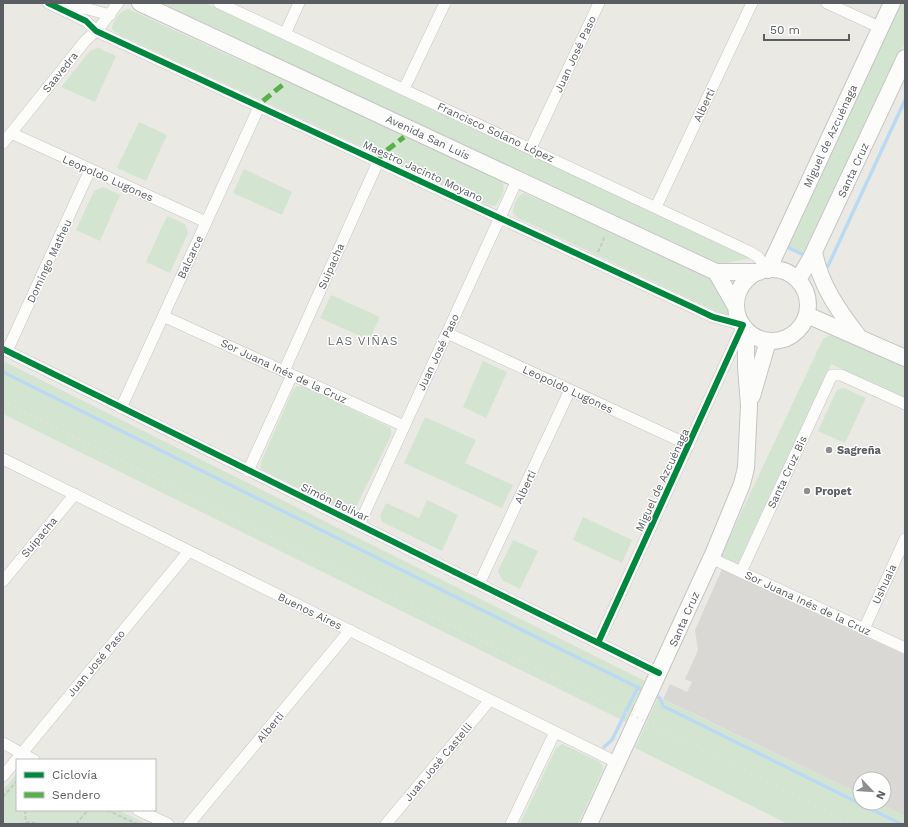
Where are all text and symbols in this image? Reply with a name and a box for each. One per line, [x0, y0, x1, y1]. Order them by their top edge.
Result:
street label: Juan José Paso [552, 14, 599, 95]
scale bar [764, 16, 849, 42]
text: 50 m [770, 23, 800, 37]
street label: Saavedra [40, 49, 81, 95]
street label: Miguel de Azcuénaga [801, 83, 860, 190]
street label: Alberti [691, 86, 718, 124]
street label: Francisco Solano López [435, 100, 556, 165]
street label: Avenida San Luis [384, 112, 472, 163]
street label: Maestro Jacinto Moyano [361, 138, 485, 205]
street label: Santa Cruz [835, 141, 872, 200]
street label: Leopoldo Lugones [60, 153, 155, 204]
street label: Domingo Matheu [24, 217, 75, 305]
street label: Balcarce [175, 234, 206, 281]
street label: Suipacha [316, 241, 347, 291]
street label: Juan José Paso [415, 312, 462, 393]
district label: LAS VIÑAS [327, 334, 399, 348]
street label: Sor Juana Inés de la Cruz [219, 336, 349, 407]
street label: Leopoldo Lugones [521, 363, 615, 416]
street label: Miguel de Azcuénaga [633, 427, 692, 534]
street label: Santa Cruz Bis [765, 434, 810, 511]
place label: Sagreña [837, 444, 881, 457]
marker: Sagreña [824, 445, 834, 455]
street label: Alberti [512, 468, 539, 506]
street label: Simón Bolívar [299, 480, 371, 525]
place label: Propet [815, 485, 852, 498]
marker: Propet [802, 486, 812, 496]
street label: Suipacha [19, 514, 60, 560]
street label: Ushuaia [870, 562, 899, 606]
street label: Sor Juana Inés de la Cruz [743, 568, 873, 639]
street label: Buenos Aires [276, 590, 344, 633]
street label: Santa Cruz [667, 590, 702, 649]
street label: Juan José Paso [65, 627, 128, 699]
street label: Alberti [254, 709, 287, 745]
street label: Juan José Castelli [402, 720, 475, 804]
legend [16, 759, 156, 811]
text: Ciclovía [52, 768, 97, 782]
north arrow [852, 771, 892, 811]
text: Sendero [52, 788, 100, 802]
text: N [873, 789, 888, 801]

